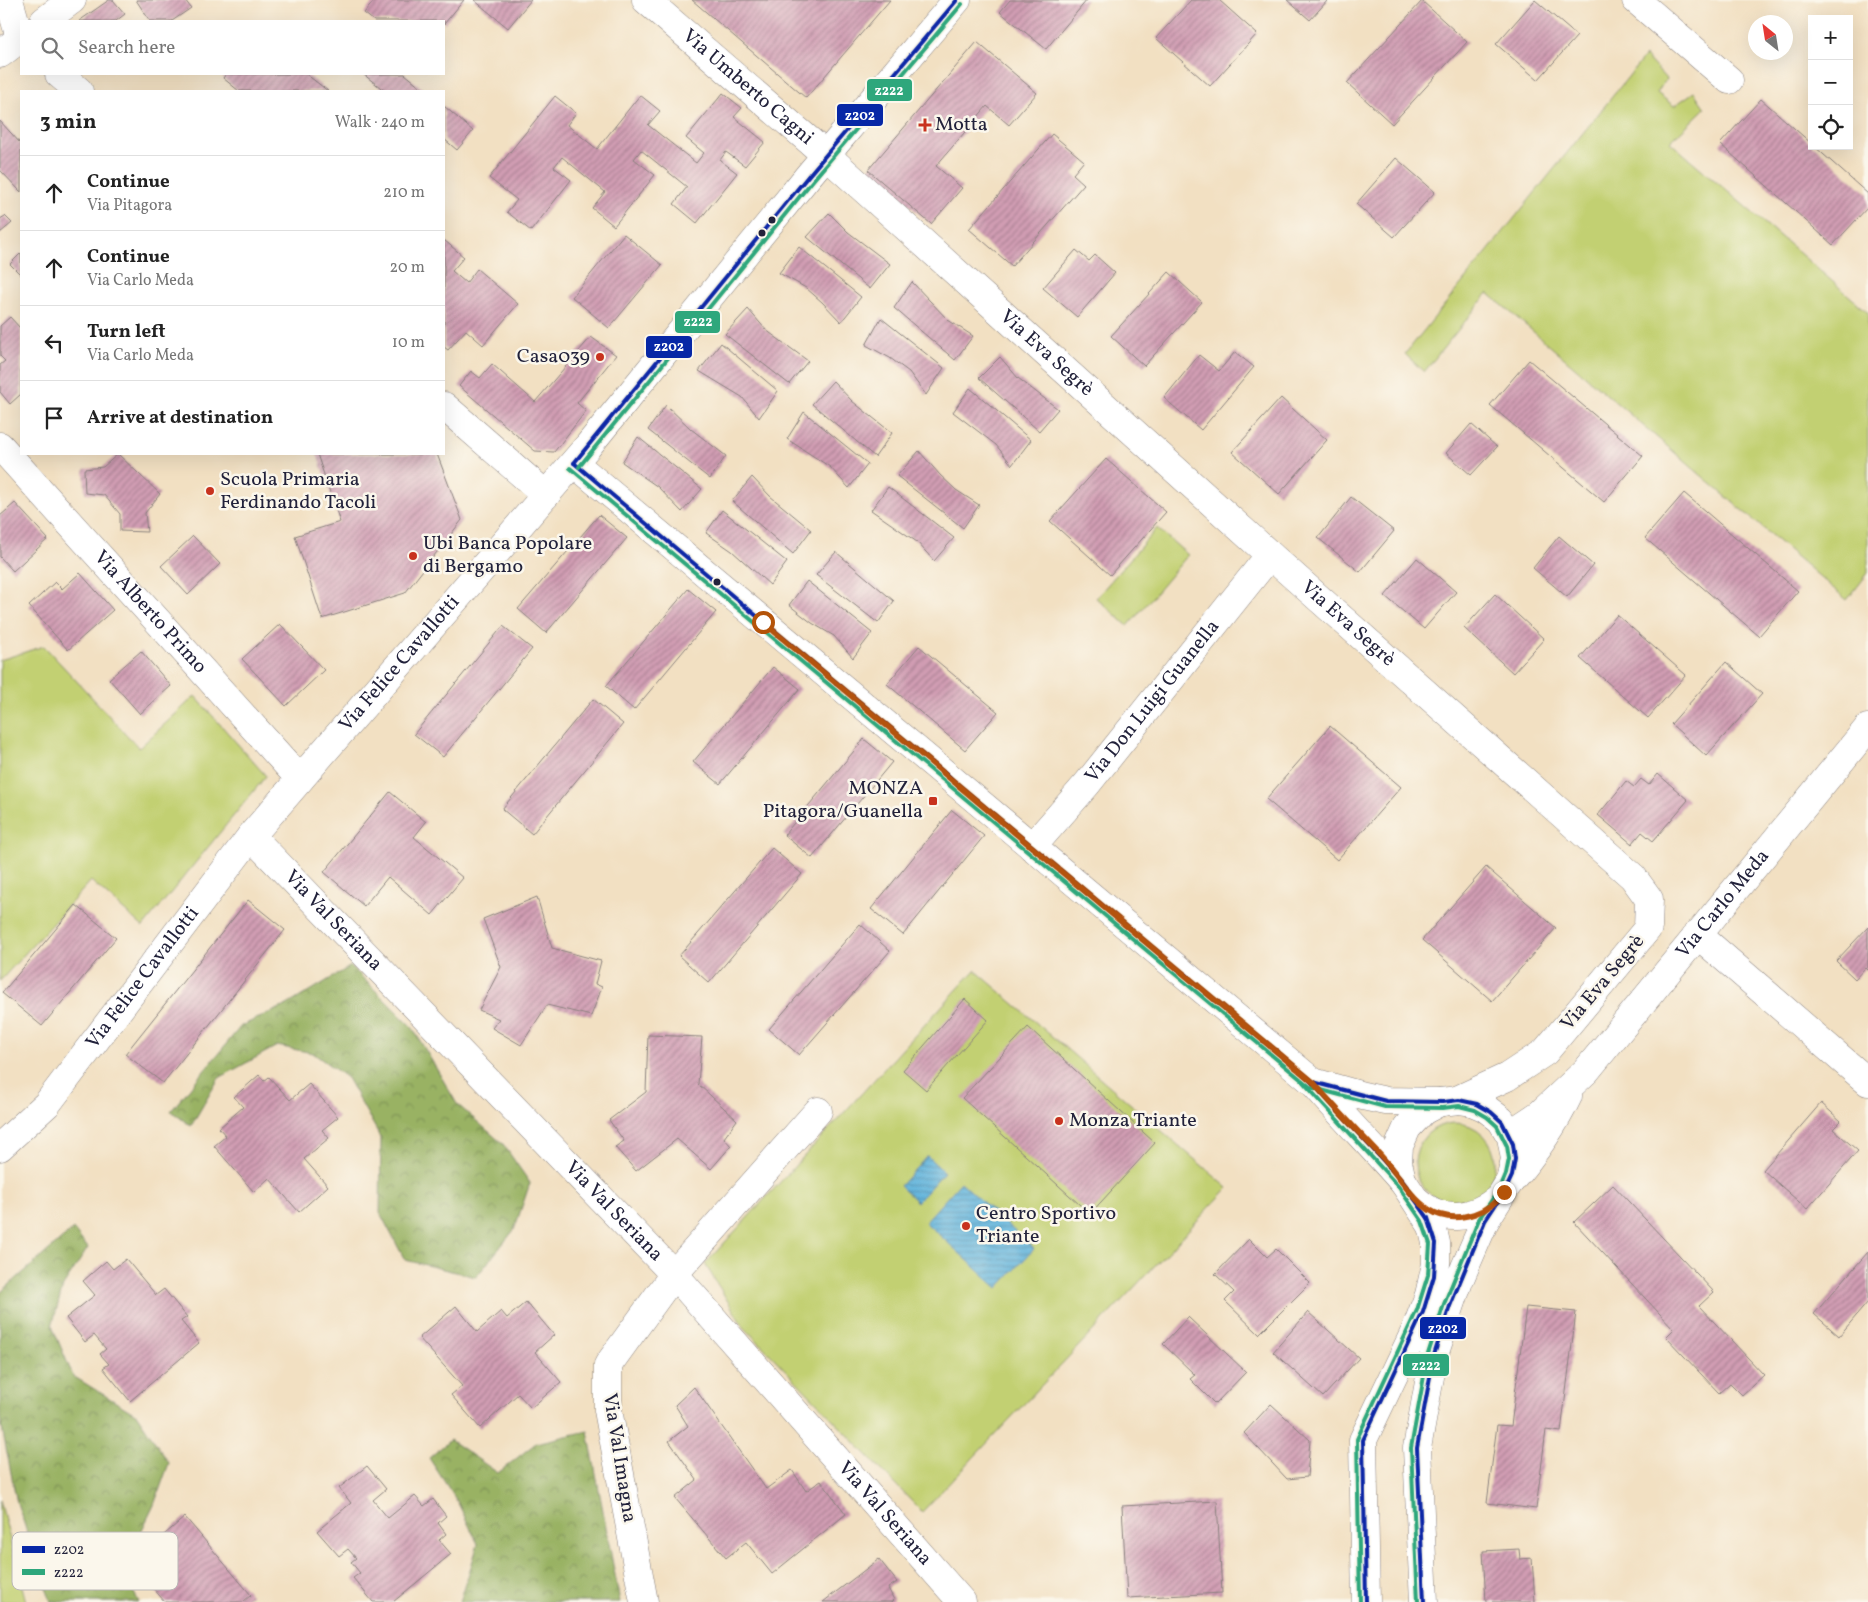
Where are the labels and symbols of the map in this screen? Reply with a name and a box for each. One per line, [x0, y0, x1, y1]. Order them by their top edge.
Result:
north arrow [1748, 15, 1793, 60]
street label: Via Umberto Cagni [676, 23, 819, 152]
line badge: z222 [866, 78, 913, 102]
text: z222 [875, 82, 903, 101]
line badge: z202 [836, 103, 884, 127]
text: z202 [845, 107, 875, 126]
place label: Motta [935, 111, 988, 139]
marker: Motta [919, 119, 931, 131]
unlabelled marker [767, 215, 777, 225]
unlabelled marker [757, 228, 767, 238]
street label: Via Eva Segrè [993, 304, 1099, 403]
line badge: z222 [674, 310, 721, 334]
text: z222 [684, 313, 712, 332]
line badge: z202 [645, 335, 693, 359]
text: z202 [654, 338, 684, 357]
place label: Casa039 [517, 343, 590, 371]
marker: Casa039 [594, 351, 606, 363]
place label: Scuola Primaria Ferdinando Tacoli [220, 466, 376, 517]
marker: Scuola Primaria Ferdinando Tacoli [204, 485, 216, 497]
place label: Ubi Banca Popolare di Bergamo [423, 530, 592, 581]
street label: Via Alberto Primo [87, 545, 213, 680]
marker: Ubi Banca Popolare di Bergamo [407, 550, 419, 562]
street label: Via Eva Segrè [1294, 574, 1401, 674]
unlabelled marker [712, 577, 722, 587]
street label: Via Felice Cavallotti [333, 590, 467, 738]
route start [752, 611, 775, 634]
street label: Via Don Luigi Guanella [1079, 614, 1227, 789]
place label: MONZA Pitagora/Guanella [763, 775, 923, 826]
marker: MONZA Pitagora/Guanella [927, 795, 939, 807]
street label: Via Carlo Meda [1670, 844, 1776, 965]
street label: Via Val Seriana [277, 864, 389, 978]
street label: Via Felice Cavallotti [80, 901, 206, 1055]
street label: Via Eva Segrè [1554, 929, 1652, 1037]
place label: Monza Triante [1069, 1107, 1197, 1135]
marker: Monza Triante [1053, 1115, 1065, 1127]
street label: Via Val Seriana [558, 1155, 669, 1268]
route end [1493, 1181, 1516, 1204]
place label: Centro Sportivo Triante [976, 1200, 1116, 1251]
marker: Centro Sportivo Triante [960, 1220, 972, 1232]
line badge: z202 [1419, 1316, 1467, 1340]
text: z202 [1428, 1320, 1458, 1339]
line badge: z222 [1402, 1353, 1450, 1377]
text: z222 [1412, 1357, 1440, 1376]
street label: Via Val Imagna [595, 1391, 643, 1525]
street label: Via Val Seriana [831, 1455, 938, 1572]
legend [12, 1532, 178, 1590]
text: z202 [54, 1541, 84, 1560]
text: z222 [54, 1564, 84, 1583]

